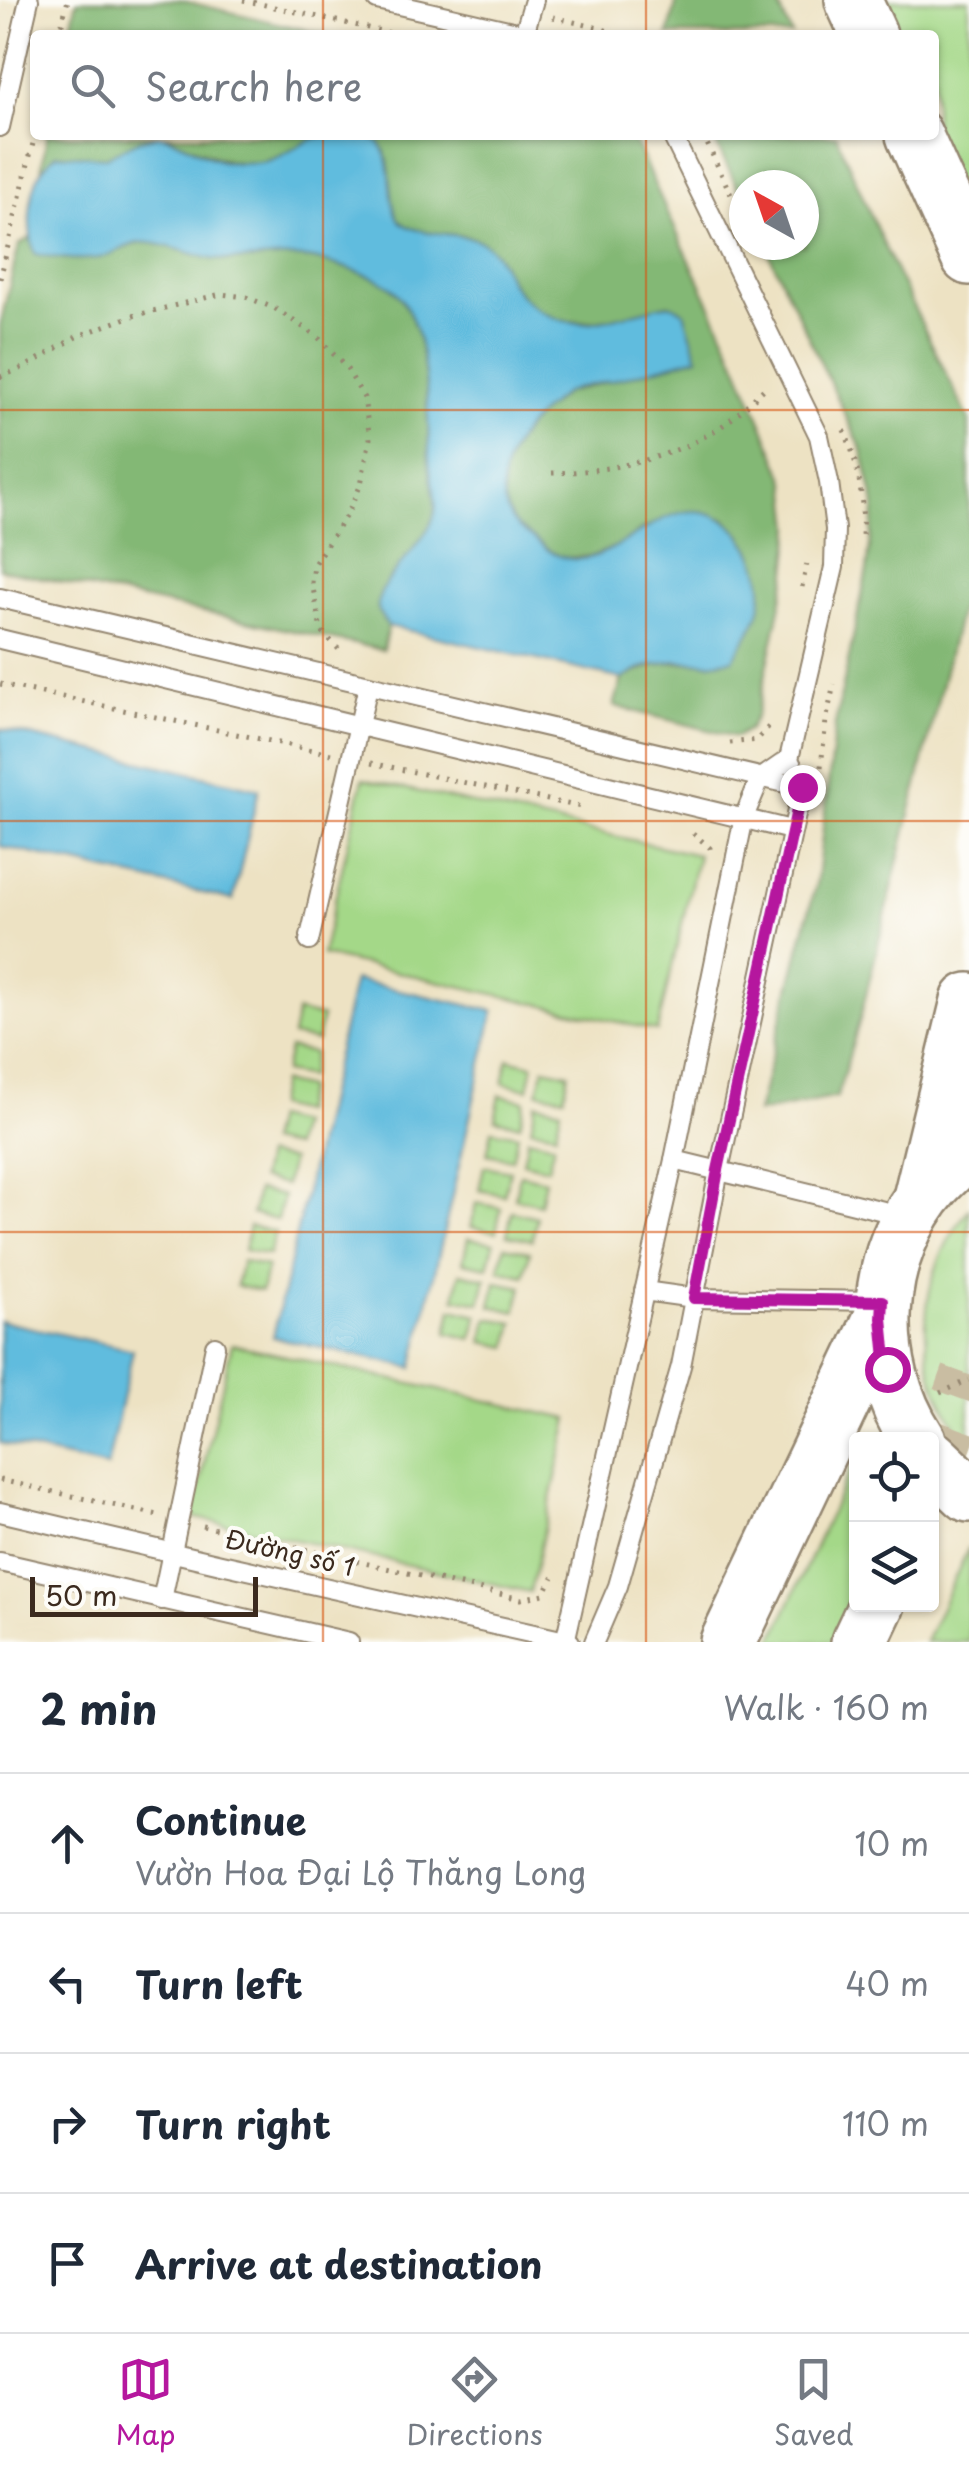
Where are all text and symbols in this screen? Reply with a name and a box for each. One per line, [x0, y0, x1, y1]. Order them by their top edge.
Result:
search box [30, 30, 939, 140]
text: Search here [145, 57, 362, 114]
icon: search [65, 58, 120, 113]
north arrow [729, 170, 819, 260]
route end [780, 765, 826, 811]
route start [865, 1347, 911, 1393]
map controls [849, 1432, 939, 1612]
button: locate [849, 1432, 939, 1522]
street label: Đường số 1 [222, 1519, 359, 1585]
button: layers [849, 1522, 939, 1612]
scale bar [30, 1572, 258, 1616]
text: 50 m [45, 1573, 118, 1616]
text: 2 min [40, 1676, 157, 1739]
text: Walk · 160 m [723, 1683, 929, 1731]
text: Continue [135, 1791, 306, 1848]
icon: ahead [40, 1816, 95, 1871]
text: 10 m [855, 1819, 929, 1867]
text: Vườn Hoa Đại Lộ Thăng Long [135, 1848, 586, 1896]
text: Turn left [135, 1955, 303, 2012]
icon: left [40, 1956, 95, 2011]
text: 40 m [845, 1959, 929, 2007]
text: Turn right [135, 2095, 331, 2152]
icon: right [40, 2096, 95, 2151]
text: 110 m [842, 2099, 929, 2147]
text: Arrive at destination [135, 2235, 543, 2292]
icon: arrive [40, 2236, 95, 2291]
tab: Map [116, 2352, 175, 2455]
tab: Directions [407, 2352, 543, 2455]
tab: Saved [774, 2352, 853, 2455]

